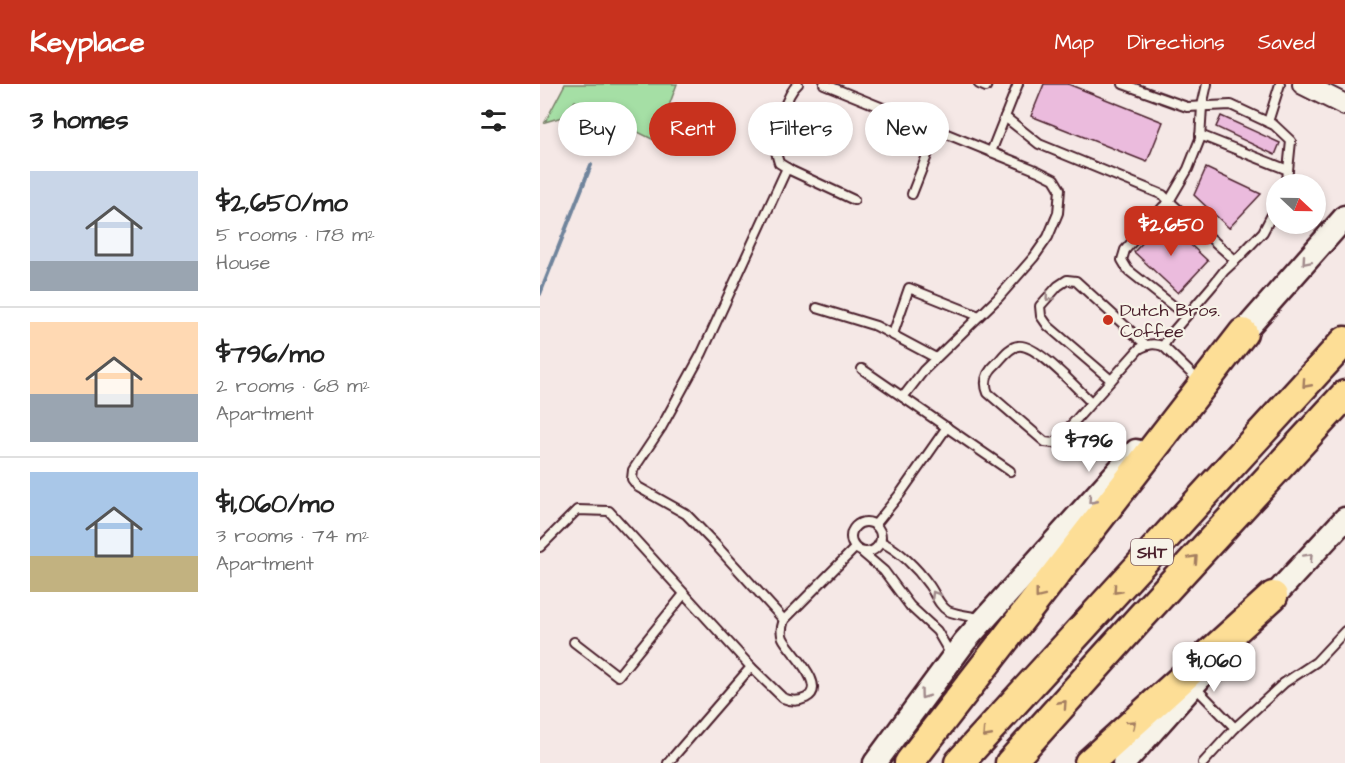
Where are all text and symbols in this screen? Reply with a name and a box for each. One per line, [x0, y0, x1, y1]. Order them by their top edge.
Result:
text: Keyplace [30, 23, 145, 62]
text: Map [1054, 28, 1094, 57]
text: Directions [1127, 28, 1225, 57]
text: Saved [1258, 28, 1315, 57]
text: 3 homes [30, 102, 129, 138]
chip: Buy [558, 102, 637, 156]
chip: Rent [649, 102, 736, 156]
chip: Filters [748, 102, 853, 156]
chip: New [865, 102, 949, 156]
icon: filters [477, 104, 510, 137]
north arrow [1266, 174, 1326, 234]
map controls [1266, 174, 1326, 234]
text: $2,650/mo [216, 185, 348, 221]
icon: home [78, 195, 150, 267]
pin: $2,650 [1122, 206, 1220, 257]
text: $2,650 [1138, 211, 1204, 239]
text: 5 rooms · 178 m² [216, 221, 375, 249]
text: House [216, 249, 270, 277]
one-way arrow [1302, 254, 1313, 265]
one-way arrow [1045, 290, 1056, 301]
place label: Dutch Bros. Coffee [1120, 298, 1220, 344]
marker: Dutch Bros. Coffee [1101, 313, 1115, 327]
text: $796/mo [216, 336, 324, 372]
icon: home [78, 346, 150, 418]
text: 2 rooms · 68 m² [216, 372, 370, 400]
one-way arrow [1302, 377, 1313, 388]
text: Apartment [216, 400, 314, 428]
pin: $796 [1053, 422, 1125, 473]
text: $796 [1065, 427, 1113, 455]
text: $1,060/mo [216, 486, 334, 522]
one-way arrow [1088, 493, 1099, 504]
icon: home [78, 496, 150, 568]
text: 3 rooms · 74 m² [216, 522, 369, 550]
road number: SHT [1131, 539, 1173, 565]
text: Apartment [216, 550, 314, 578]
one-way arrow [1302, 554, 1313, 564]
one-way arrow [1187, 556, 1198, 566]
one-way arrow [1113, 583, 1124, 594]
one-way arrow [1036, 588, 1047, 599]
one-way arrow [931, 591, 943, 601]
pin: $1,060 [1165, 642, 1263, 693]
text: $1,060 [1186, 647, 1242, 675]
one-way arrow [921, 689, 932, 700]
one-way arrow [1056, 700, 1067, 711]
one-way arrow [1126, 720, 1136, 731]
one-way arrow [982, 727, 993, 738]

